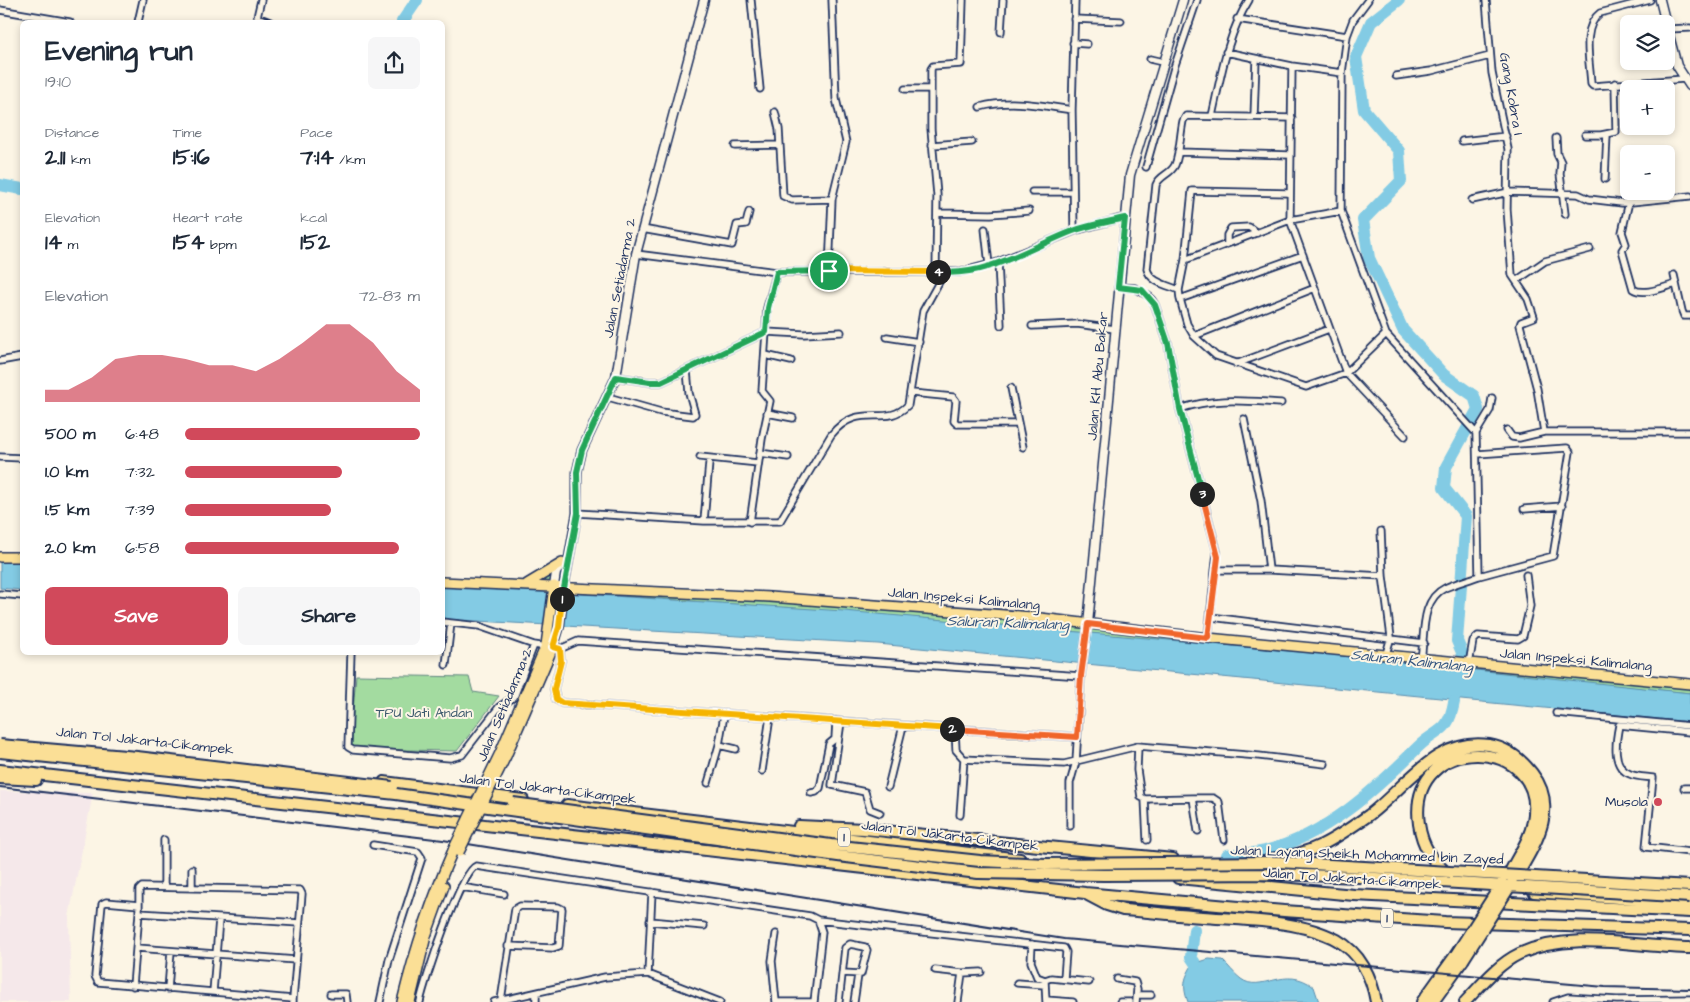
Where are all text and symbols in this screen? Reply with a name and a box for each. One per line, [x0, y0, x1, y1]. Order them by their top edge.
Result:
map controls [1620, 15, 1675, 200]
button: layers [1620, 15, 1675, 70]
text: Evening run [45, 32, 193, 71]
button: share [368, 37, 420, 89]
street label: Gang Kobra I [1494, 51, 1528, 137]
text: 19:10 [45, 71, 71, 93]
button: + [1620, 80, 1675, 135]
text: Distance [45, 123, 99, 143]
text: Time [173, 123, 202, 143]
text: Pace [300, 123, 333, 143]
text: 2.11 [45, 143, 65, 172]
text: 15:16 [173, 143, 210, 172]
text: 7:14 [300, 143, 334, 172]
button: − [1620, 145, 1675, 200]
text: km [65, 150, 90, 170]
text: /km [334, 150, 365, 170]
text: Elevation [45, 208, 100, 228]
text: Heart rate [173, 208, 243, 228]
text: kcal [300, 208, 327, 228]
street label: Jalan Setiadarma 2 [599, 216, 641, 340]
text: 14 [45, 228, 62, 257]
text: 154 [173, 228, 205, 257]
text: 152 [300, 228, 330, 257]
text: m [62, 235, 79, 255]
text: bpm [205, 235, 237, 255]
pin [808, 250, 850, 292]
icon: arrive [815, 257, 843, 285]
pin: 4 [926, 260, 950, 284]
text: 4 [934, 262, 943, 282]
text: Elevation [45, 285, 108, 307]
text: 72–83 m [359, 285, 420, 307]
street label: Jalan KH Abu Bakar [1082, 311, 1114, 441]
text: 500 m [45, 423, 95, 445]
text: 6:48 [125, 423, 159, 445]
text: 1.0 km [45, 461, 88, 483]
text: 7:32 [125, 461, 155, 483]
pin: 3 [1190, 482, 1214, 506]
text: 3 [1199, 484, 1206, 504]
text: 1.5 km [45, 499, 89, 521]
text: 7:39 [125, 499, 155, 521]
text: 2.0 km [45, 537, 95, 559]
text: 6:58 [125, 537, 159, 559]
street label: Jalan Inspeksi Kalimalang [887, 582, 1041, 616]
pin: 1 [550, 586, 574, 612]
button: Save [45, 587, 228, 645]
button: Share [238, 587, 420, 645]
text: 1 [562, 589, 563, 609]
water label: Saluran Kalimalang [946, 610, 1071, 637]
street label: Jalan Inspeksi Kalimalang [1499, 643, 1653, 677]
water label: Saluran Kalimalang [1350, 644, 1475, 679]
street label: Jalan Setiadarma 2 [472, 645, 538, 765]
park label: TPU Jati Andan [376, 703, 472, 723]
pin: 2 [940, 716, 964, 742]
text: 2 [948, 719, 957, 739]
street label: Jalan Tol Jakarta–Cikampek [55, 722, 235, 760]
street label: Jalan Tol Jakarta–Cikampek [458, 768, 638, 810]
place label: Musola [1605, 792, 1648, 812]
marker: Musola [1652, 796, 1664, 808]
street label: Jalan Tol Jakarta–Cikampek [860, 815, 1040, 857]
road number: 1 [838, 828, 850, 846]
street label: Jalan Layang Sheikh Mohammed bin Zayed [1230, 840, 1504, 870]
street label: Jalan Tol Jakarta–Cikampek [1262, 863, 1442, 895]
road number: 1 [1381, 908, 1393, 928]

